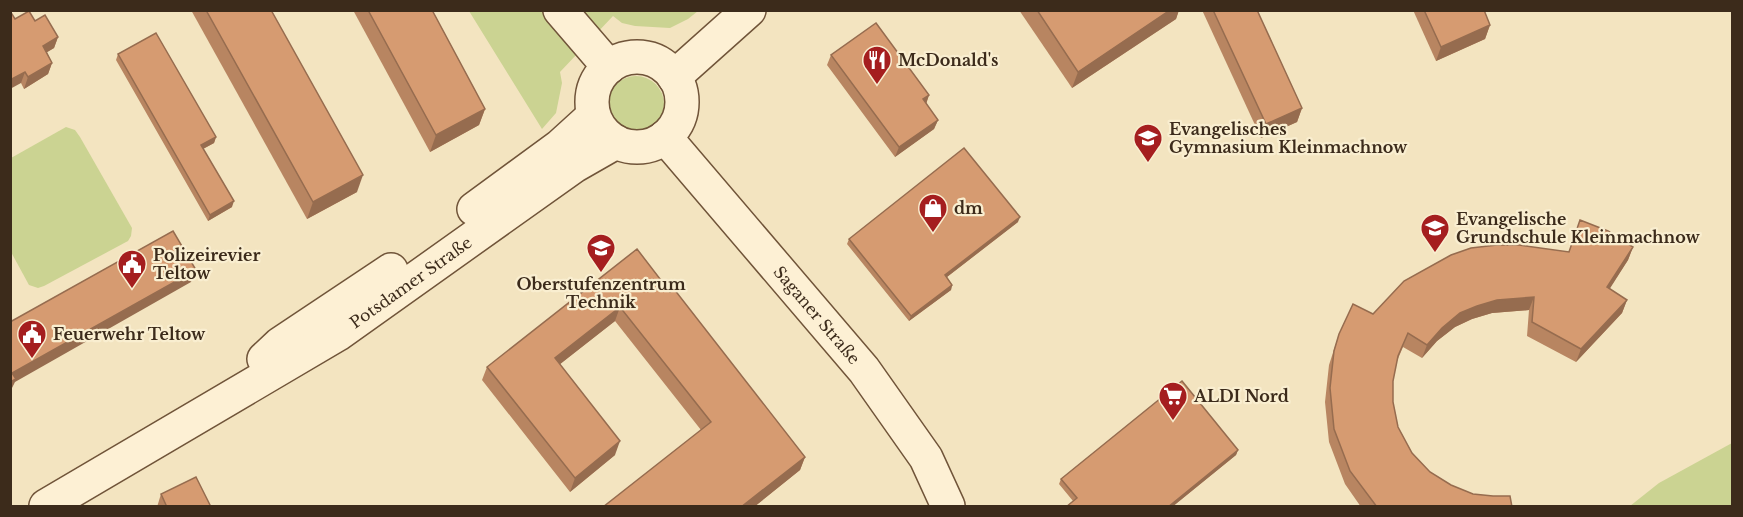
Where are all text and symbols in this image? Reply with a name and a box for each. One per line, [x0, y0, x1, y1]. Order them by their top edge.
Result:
restaurant icon: McDonald's [861, 44, 893, 86]
place label: McDonald's [898, 50, 999, 70]
place label: Evangelisches Gymnasium Kleinmachnow [1169, 119, 1408, 157]
school or university icon: Evangelisches Gymnasium Kleinmachnow [1132, 122, 1164, 164]
shop icon: dm [917, 192, 949, 234]
place label: dm [954, 198, 983, 218]
place label: Evangelische Grundschule Kleinmachnow [1456, 209, 1700, 247]
school or university icon: Evangelische Grundschule Kleinmachnow [1419, 212, 1451, 254]
street label: Potsdamer Straße [346, 232, 475, 333]
school or university icon: Oberstufenzentrum Technik [585, 232, 617, 274]
place label: Polizeirevier Teltow [153, 245, 260, 283]
public building icon: Polizeirevier Teltow [116, 248, 148, 290]
street label: Saganer Straße [770, 262, 864, 368]
place label: Oberstufenzentrum Technik [516, 274, 686, 312]
public building icon: Feuerwehr Teltow [16, 318, 48, 360]
place label: Feuerwehr Teltow [53, 324, 206, 344]
supermarket icon: ALDI Nord [1157, 380, 1189, 422]
place label: ALDI Nord [1193, 386, 1289, 406]

